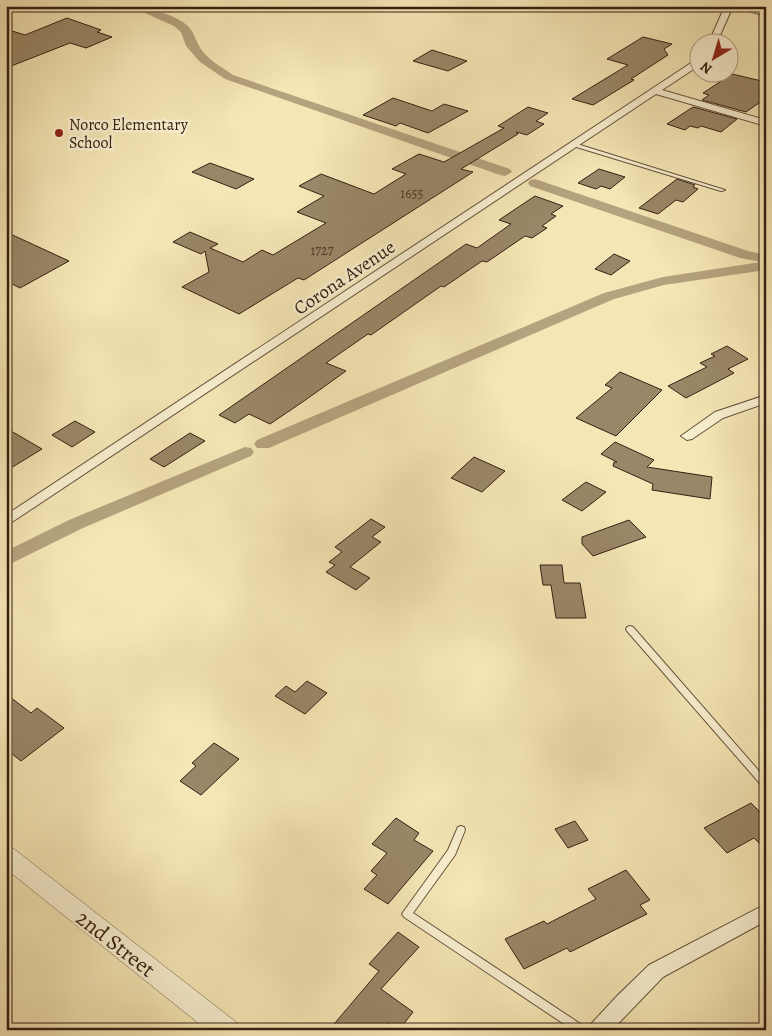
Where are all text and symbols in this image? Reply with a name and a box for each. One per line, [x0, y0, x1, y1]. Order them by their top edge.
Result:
north arrow [690, 32, 740, 82]
text: N [696, 57, 716, 78]
place label: Norco Elementary School [69, 114, 189, 154]
marker: Norco Elementary School [53, 127, 65, 139]
house number: 1655 [400, 184, 424, 203]
street label: Corona Avenue [289, 234, 400, 321]
house number: 1727 [310, 241, 334, 260]
street label: 2nd Street [70, 903, 161, 984]

